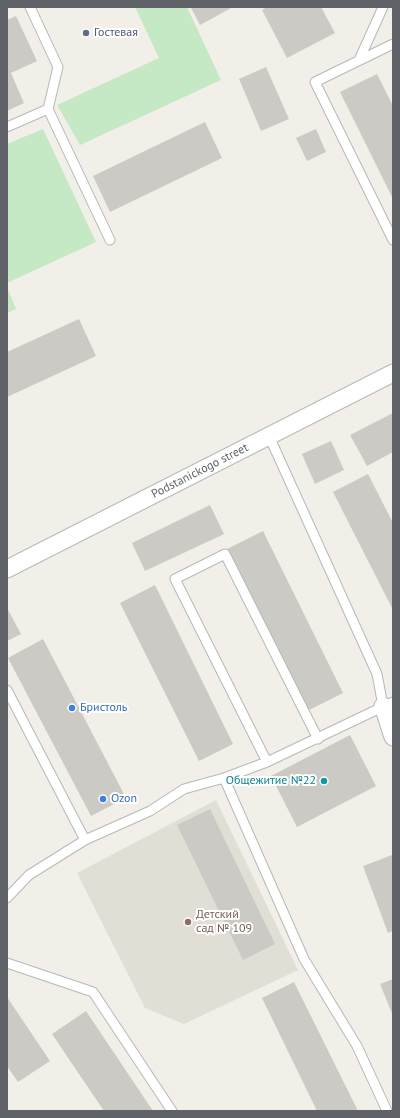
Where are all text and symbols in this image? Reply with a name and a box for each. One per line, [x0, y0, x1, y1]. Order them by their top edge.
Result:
place label: Гостевая [94, 26, 138, 40]
marker: Гостевая [81, 28, 91, 38]
street label: Podstanickogo street [149, 440, 251, 502]
place label: Бристоль [80, 701, 127, 715]
marker: Бристоль [67, 703, 77, 713]
place label: Общежитие №22 [226, 774, 316, 788]
marker: Общежитие №22 [319, 776, 329, 786]
place label: Ozon [111, 792, 137, 806]
marker: Ozon [98, 794, 108, 804]
place label: Детский сад № 109 [196, 908, 252, 936]
marker: Детский сад № 109 [183, 917, 193, 927]

